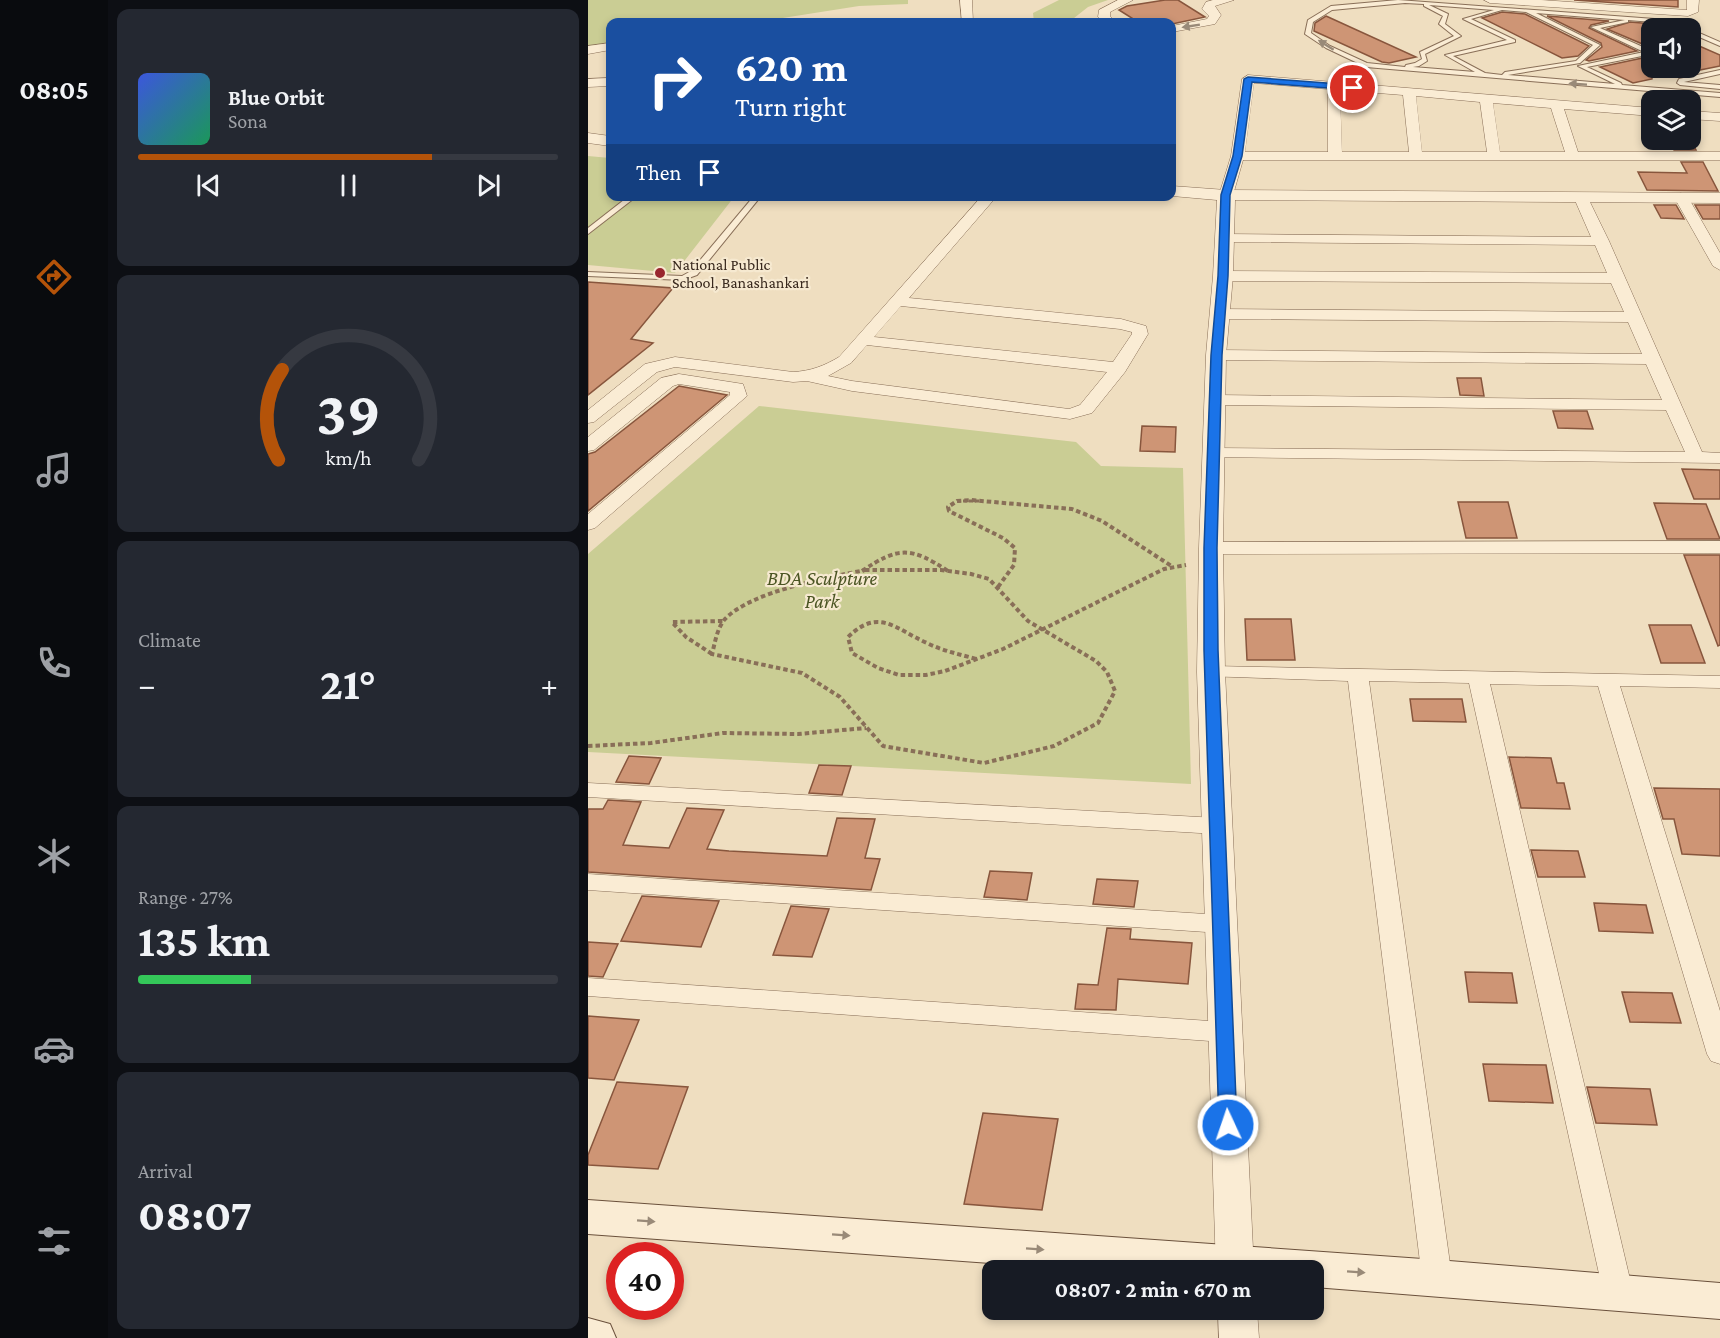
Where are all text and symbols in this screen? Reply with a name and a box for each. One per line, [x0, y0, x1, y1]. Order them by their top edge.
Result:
map controls [1641, 18, 1701, 150]
button: sound [1641, 18, 1701, 78]
one-way arrow [1181, 22, 1200, 31]
one-way arrow [1318, 39, 1334, 50]
icon: right [636, 42, 714, 120]
text: 620 m [735, 43, 847, 90]
pin [1327, 62, 1378, 113]
icon: arrive [1336, 71, 1369, 104]
text: 08:05 [19, 75, 89, 105]
one-way arrow [1568, 79, 1587, 89]
text: Blue Orbit [228, 85, 324, 110]
button: layers [1641, 90, 1701, 150]
text: Turn right [735, 92, 846, 122]
text: Sona [228, 110, 267, 132]
icon: arrive [693, 156, 726, 189]
text: Then [636, 160, 681, 185]
icon: previous [192, 169, 225, 202]
icon: pause [332, 169, 365, 202]
icon: next [472, 169, 505, 202]
icon: directions [33, 256, 75, 298]
place label: National Public School, Banashankari [672, 256, 809, 291]
marker: National Public School, Banashankari [653, 266, 667, 280]
text: 39 [316, 378, 380, 447]
text: km/h [325, 447, 372, 471]
icon: music [33, 449, 75, 491]
park label: BDA Sculpture Park [767, 567, 878, 612]
text: Climate [138, 629, 201, 651]
icon: phone [33, 642, 75, 684]
text: 21° [320, 659, 376, 709]
text: − [138, 666, 155, 703]
text: + [541, 666, 558, 703]
icon: climate [33, 835, 75, 877]
text: Range · 27% [138, 886, 233, 908]
text: 135 km [138, 916, 270, 966]
icon: car [33, 1028, 75, 1070]
position arrow [1196, 1093, 1260, 1157]
text: Arrival [138, 1160, 192, 1182]
text: 08:07 [138, 1190, 252, 1240]
one-way arrow [637, 1217, 656, 1226]
icon: filters [33, 1220, 75, 1262]
one-way arrow [831, 1231, 850, 1240]
speed limit sign: 40 [606, 1242, 684, 1320]
one-way arrow [1026, 1244, 1045, 1254]
one-way arrow [1346, 1267, 1365, 1277]
text: 08:07 · 2 min · 670 m [1055, 1277, 1251, 1302]

